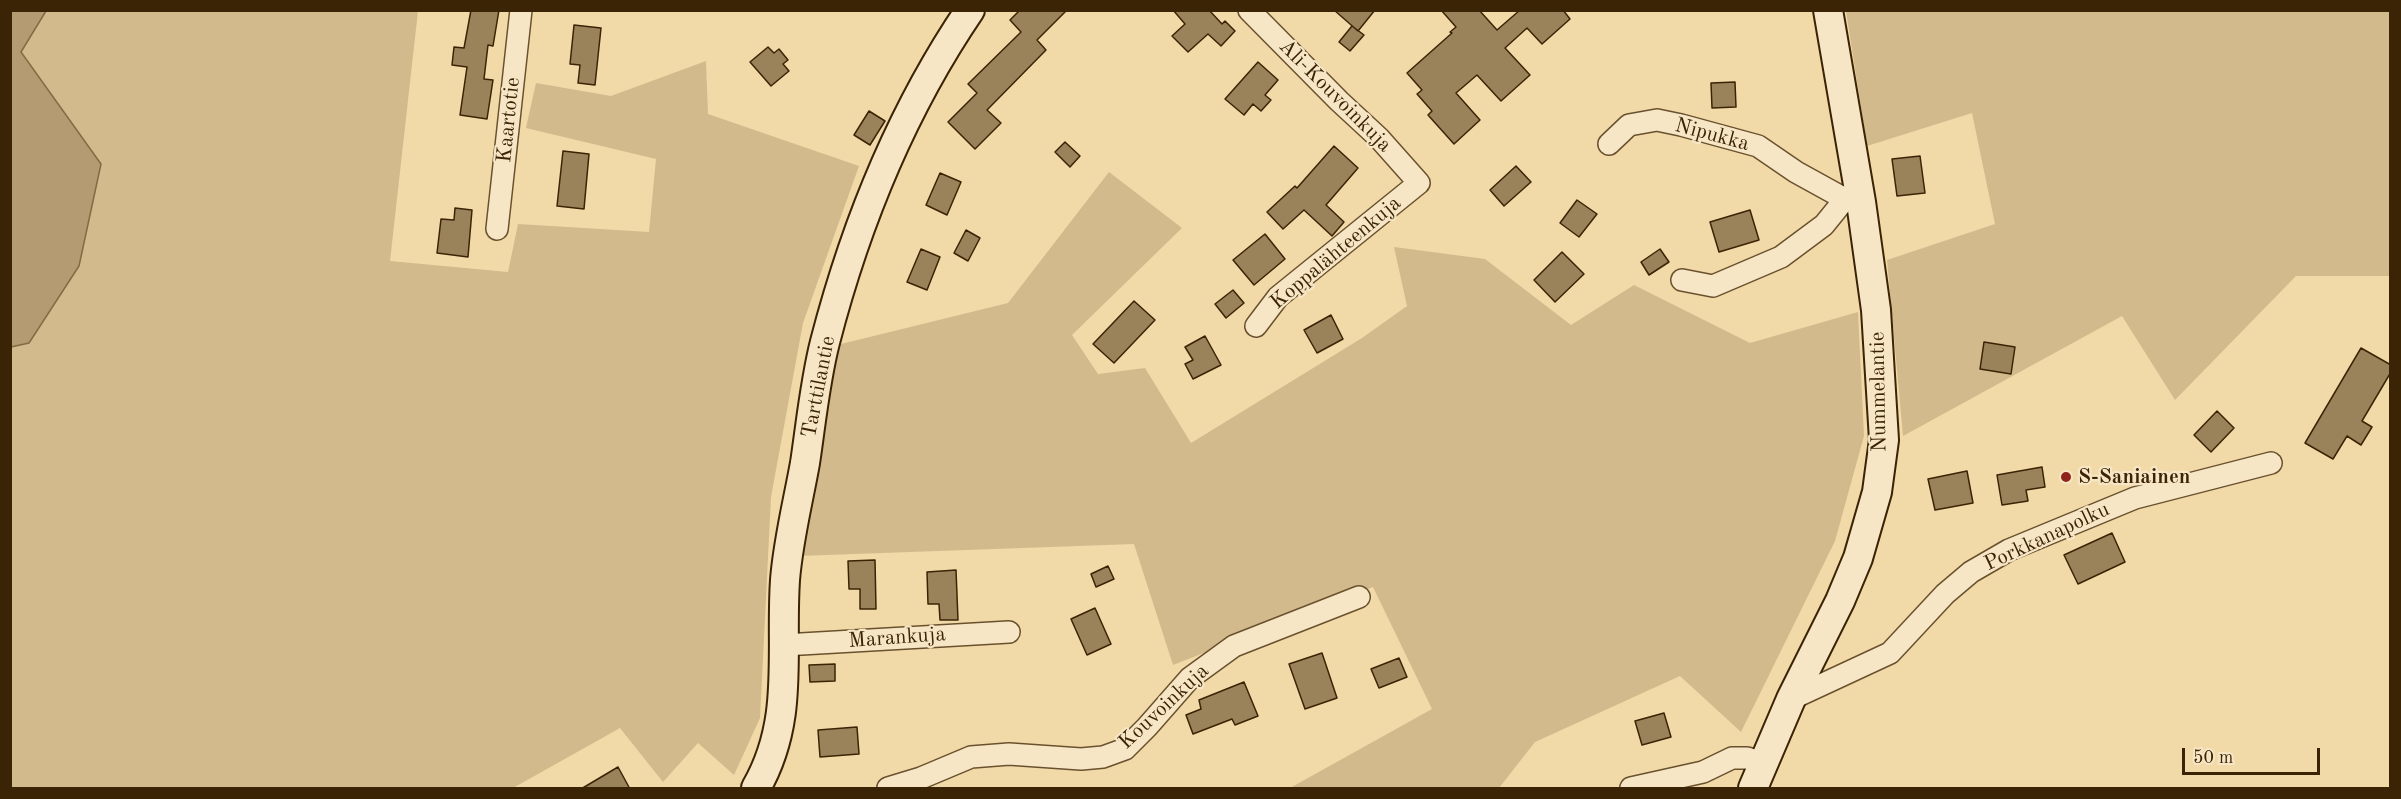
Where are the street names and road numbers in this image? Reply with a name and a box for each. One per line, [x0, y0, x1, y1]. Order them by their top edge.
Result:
street label: Ali-Kouvoinkuja [1273, 34, 1397, 158]
street label: Kaartotie [492, 76, 526, 164]
street label: Nipukka [1672, 113, 1752, 157]
street label: Koppalähteenkuja [1265, 191, 1407, 315]
street label: Nummelantie [1865, 332, 1893, 452]
street label: Tarttilantie [797, 334, 841, 440]
street label: Porkkanapolku [1980, 497, 2114, 577]
street label: Marankuja [847, 622, 947, 654]
street label: Kouvoinkuja [1114, 659, 1214, 755]

